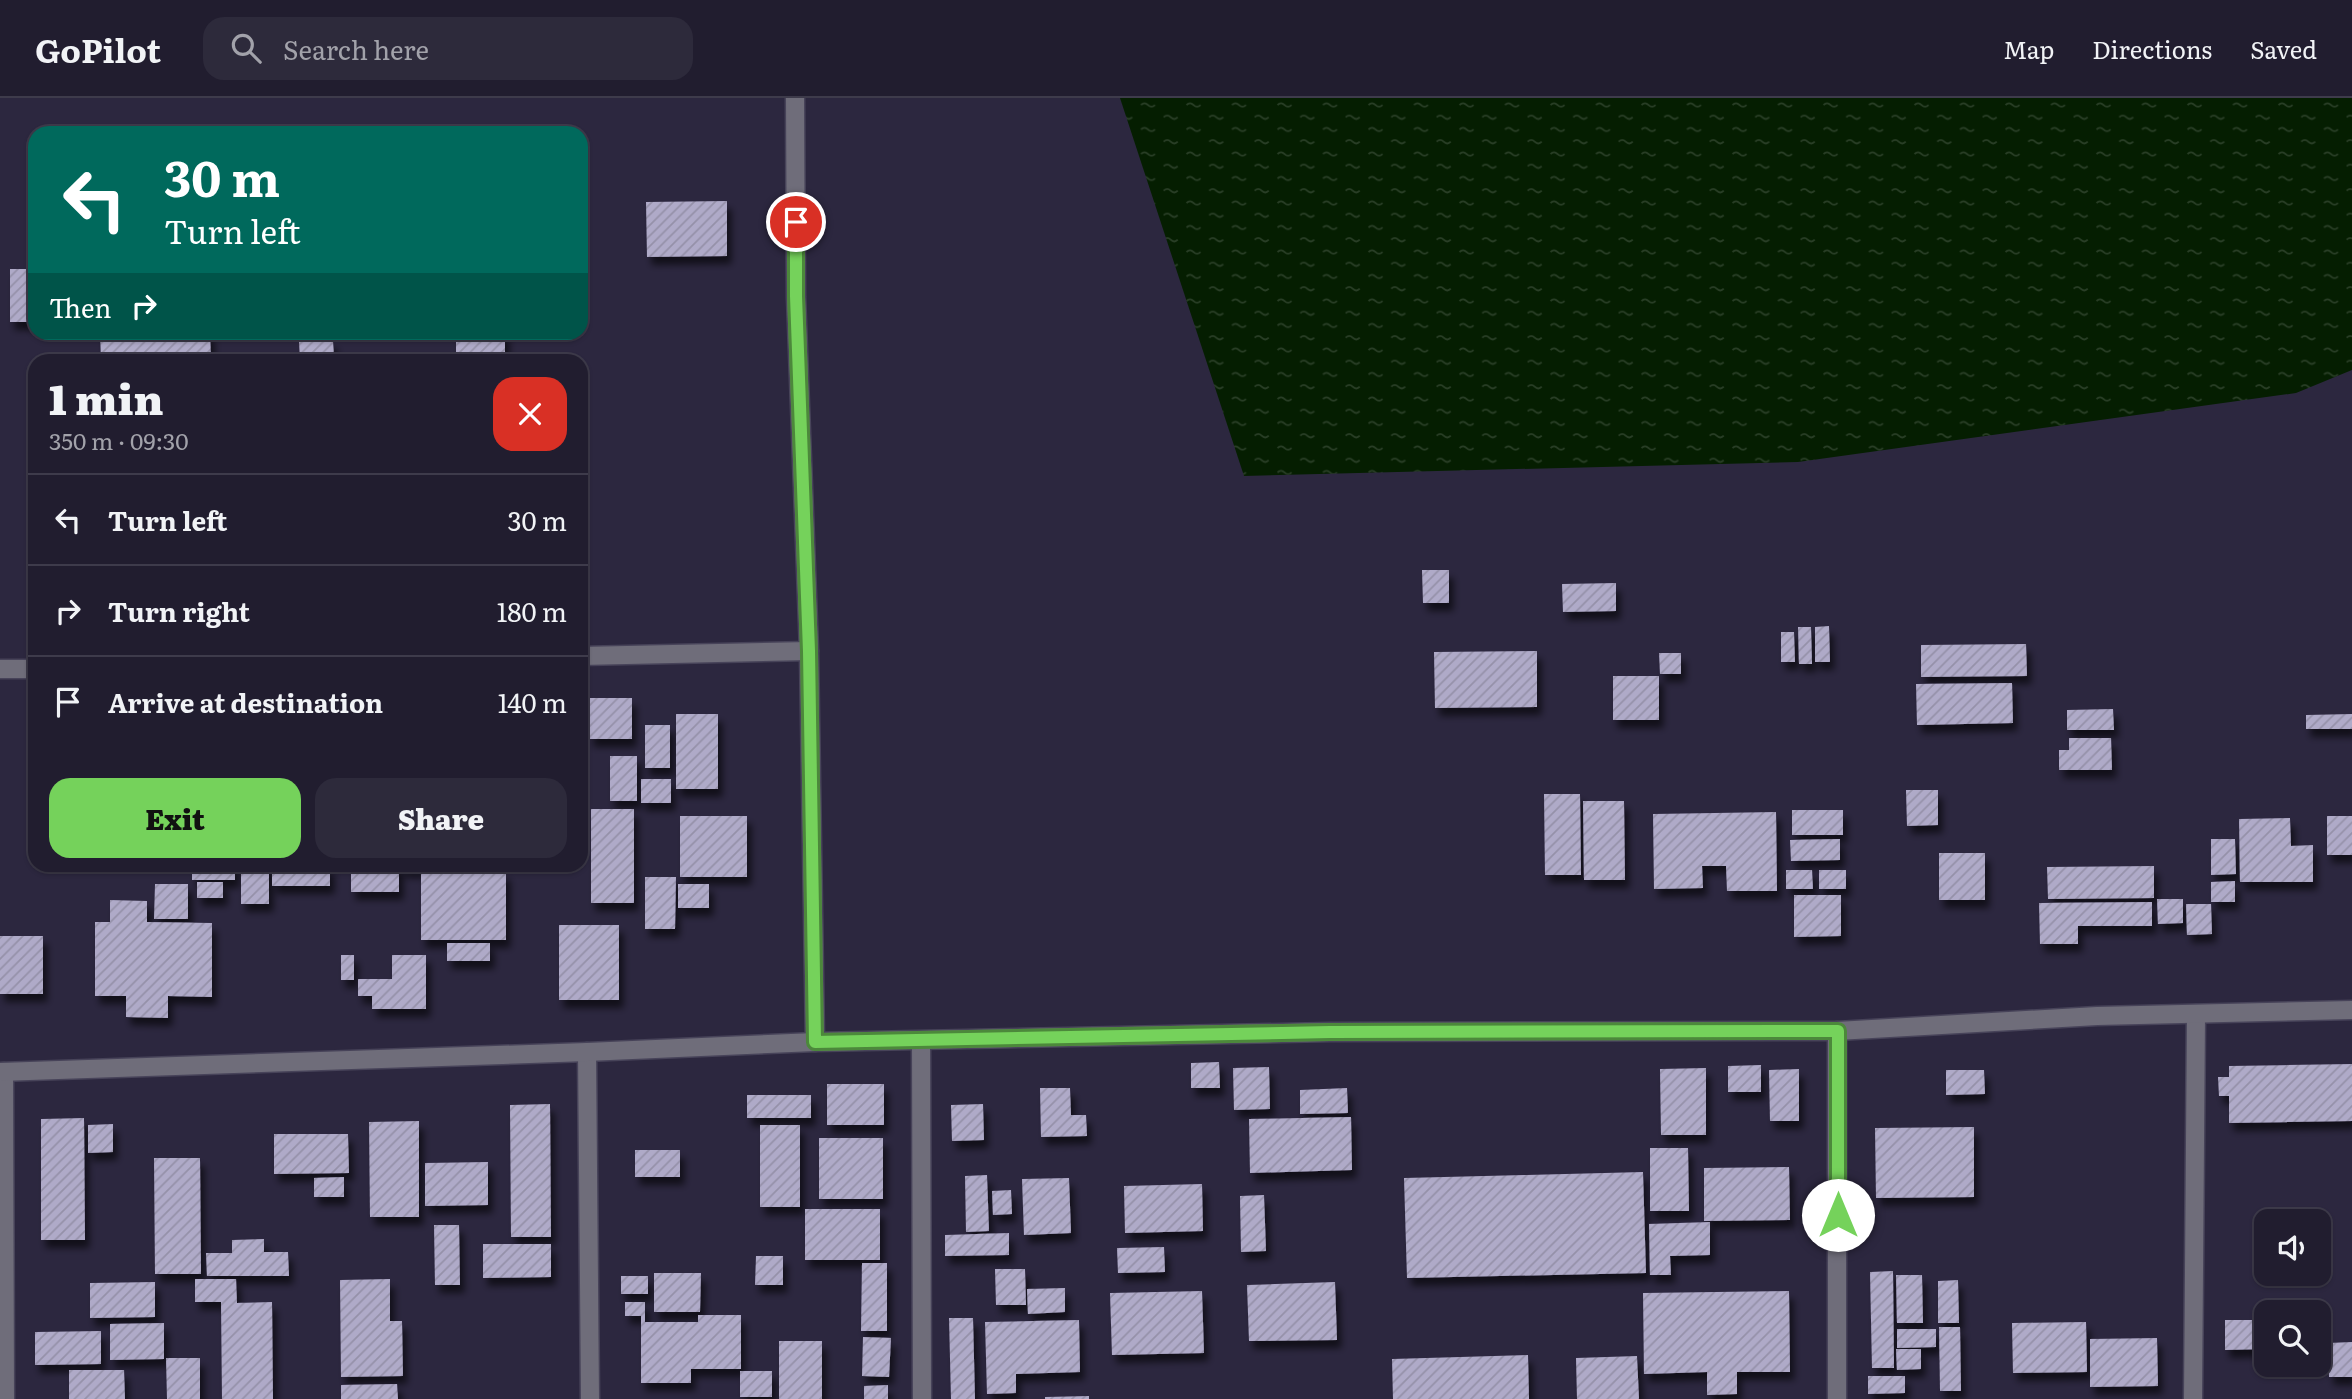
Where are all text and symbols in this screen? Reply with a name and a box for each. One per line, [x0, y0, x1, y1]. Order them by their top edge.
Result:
search box [203, 17, 693, 80]
text: GoPilot [35, 24, 161, 73]
icon: search [227, 29, 265, 67]
text: Search here [283, 29, 429, 68]
text: Map [2003, 31, 2054, 66]
text: Directions [2092, 31, 2212, 66]
text: Saved [2250, 31, 2317, 66]
text: 30 m [164, 139, 280, 212]
icon: left [49, 154, 140, 245]
pin [766, 192, 826, 252]
icon: arrive [777, 203, 815, 241]
text: Turn left [164, 206, 301, 254]
text: Then [49, 287, 111, 326]
icon: right [125, 287, 163, 325]
text: 1 min [49, 366, 164, 428]
button: close [493, 377, 567, 451]
text: 350 m · 09:30 [49, 423, 189, 457]
text: Turn left [108, 500, 227, 539]
text: 30 m [507, 500, 567, 539]
icon: left [49, 501, 87, 539]
text: Turn right [108, 591, 250, 630]
text: 180 m [497, 591, 567, 630]
icon: right [49, 592, 87, 630]
text: Arrive at destination [108, 682, 383, 721]
text: 140 m [498, 682, 567, 721]
icon: arrive [49, 683, 87, 721]
button: Exit [49, 778, 301, 858]
button: Share [315, 778, 567, 858]
position arrow [1801, 1178, 1875, 1252]
map controls [2254, 1209, 2331, 1377]
button: sound [2254, 1209, 2331, 1286]
button: search [2254, 1300, 2331, 1377]

